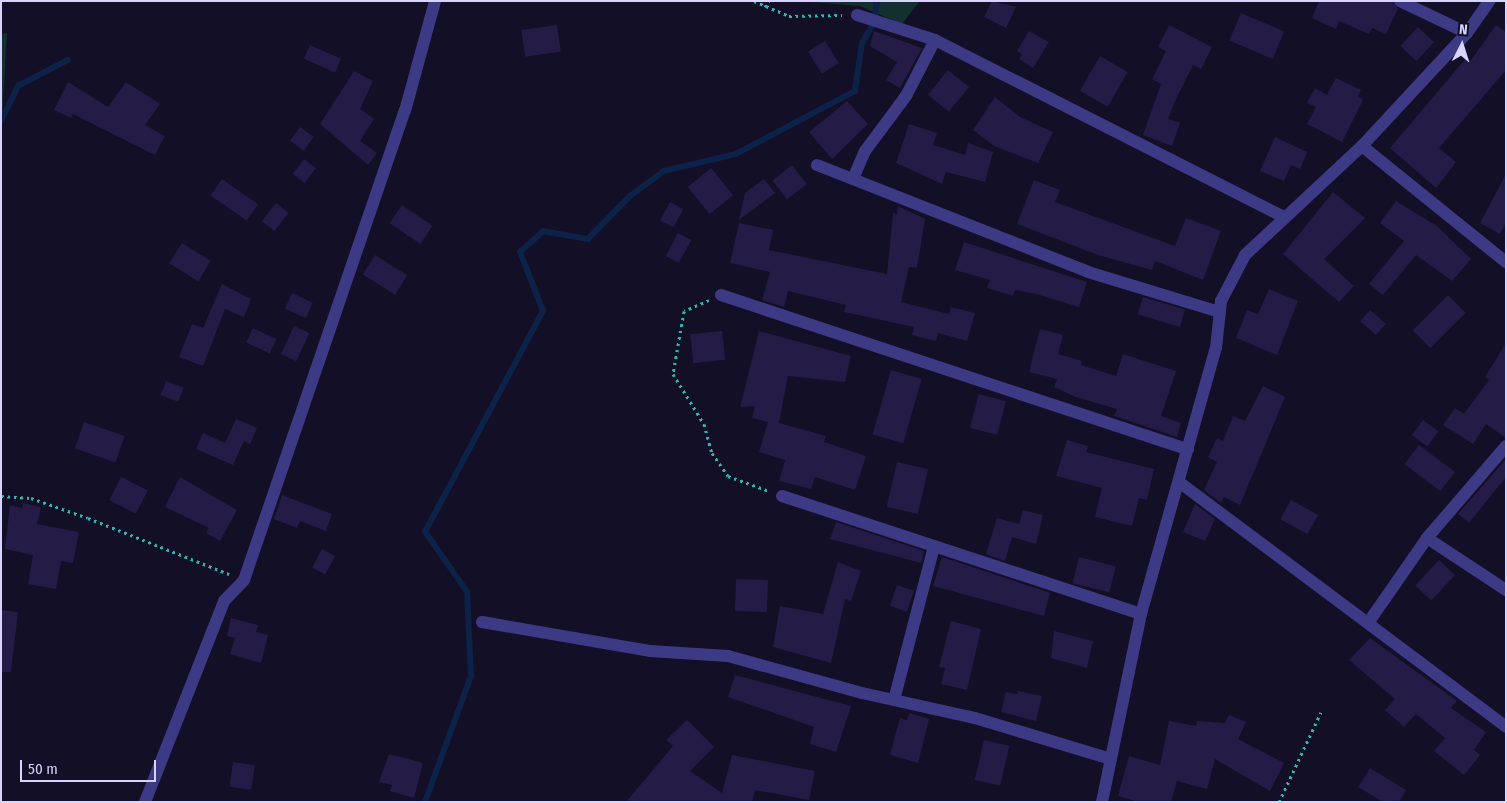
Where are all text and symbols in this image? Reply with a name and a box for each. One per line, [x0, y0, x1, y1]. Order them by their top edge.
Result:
north arrow [1437, 20, 1487, 70]
text: N [1458, 21, 1468, 38]
scale bar [22, 750, 159, 782]
text: 50 m [28, 760, 58, 778]

